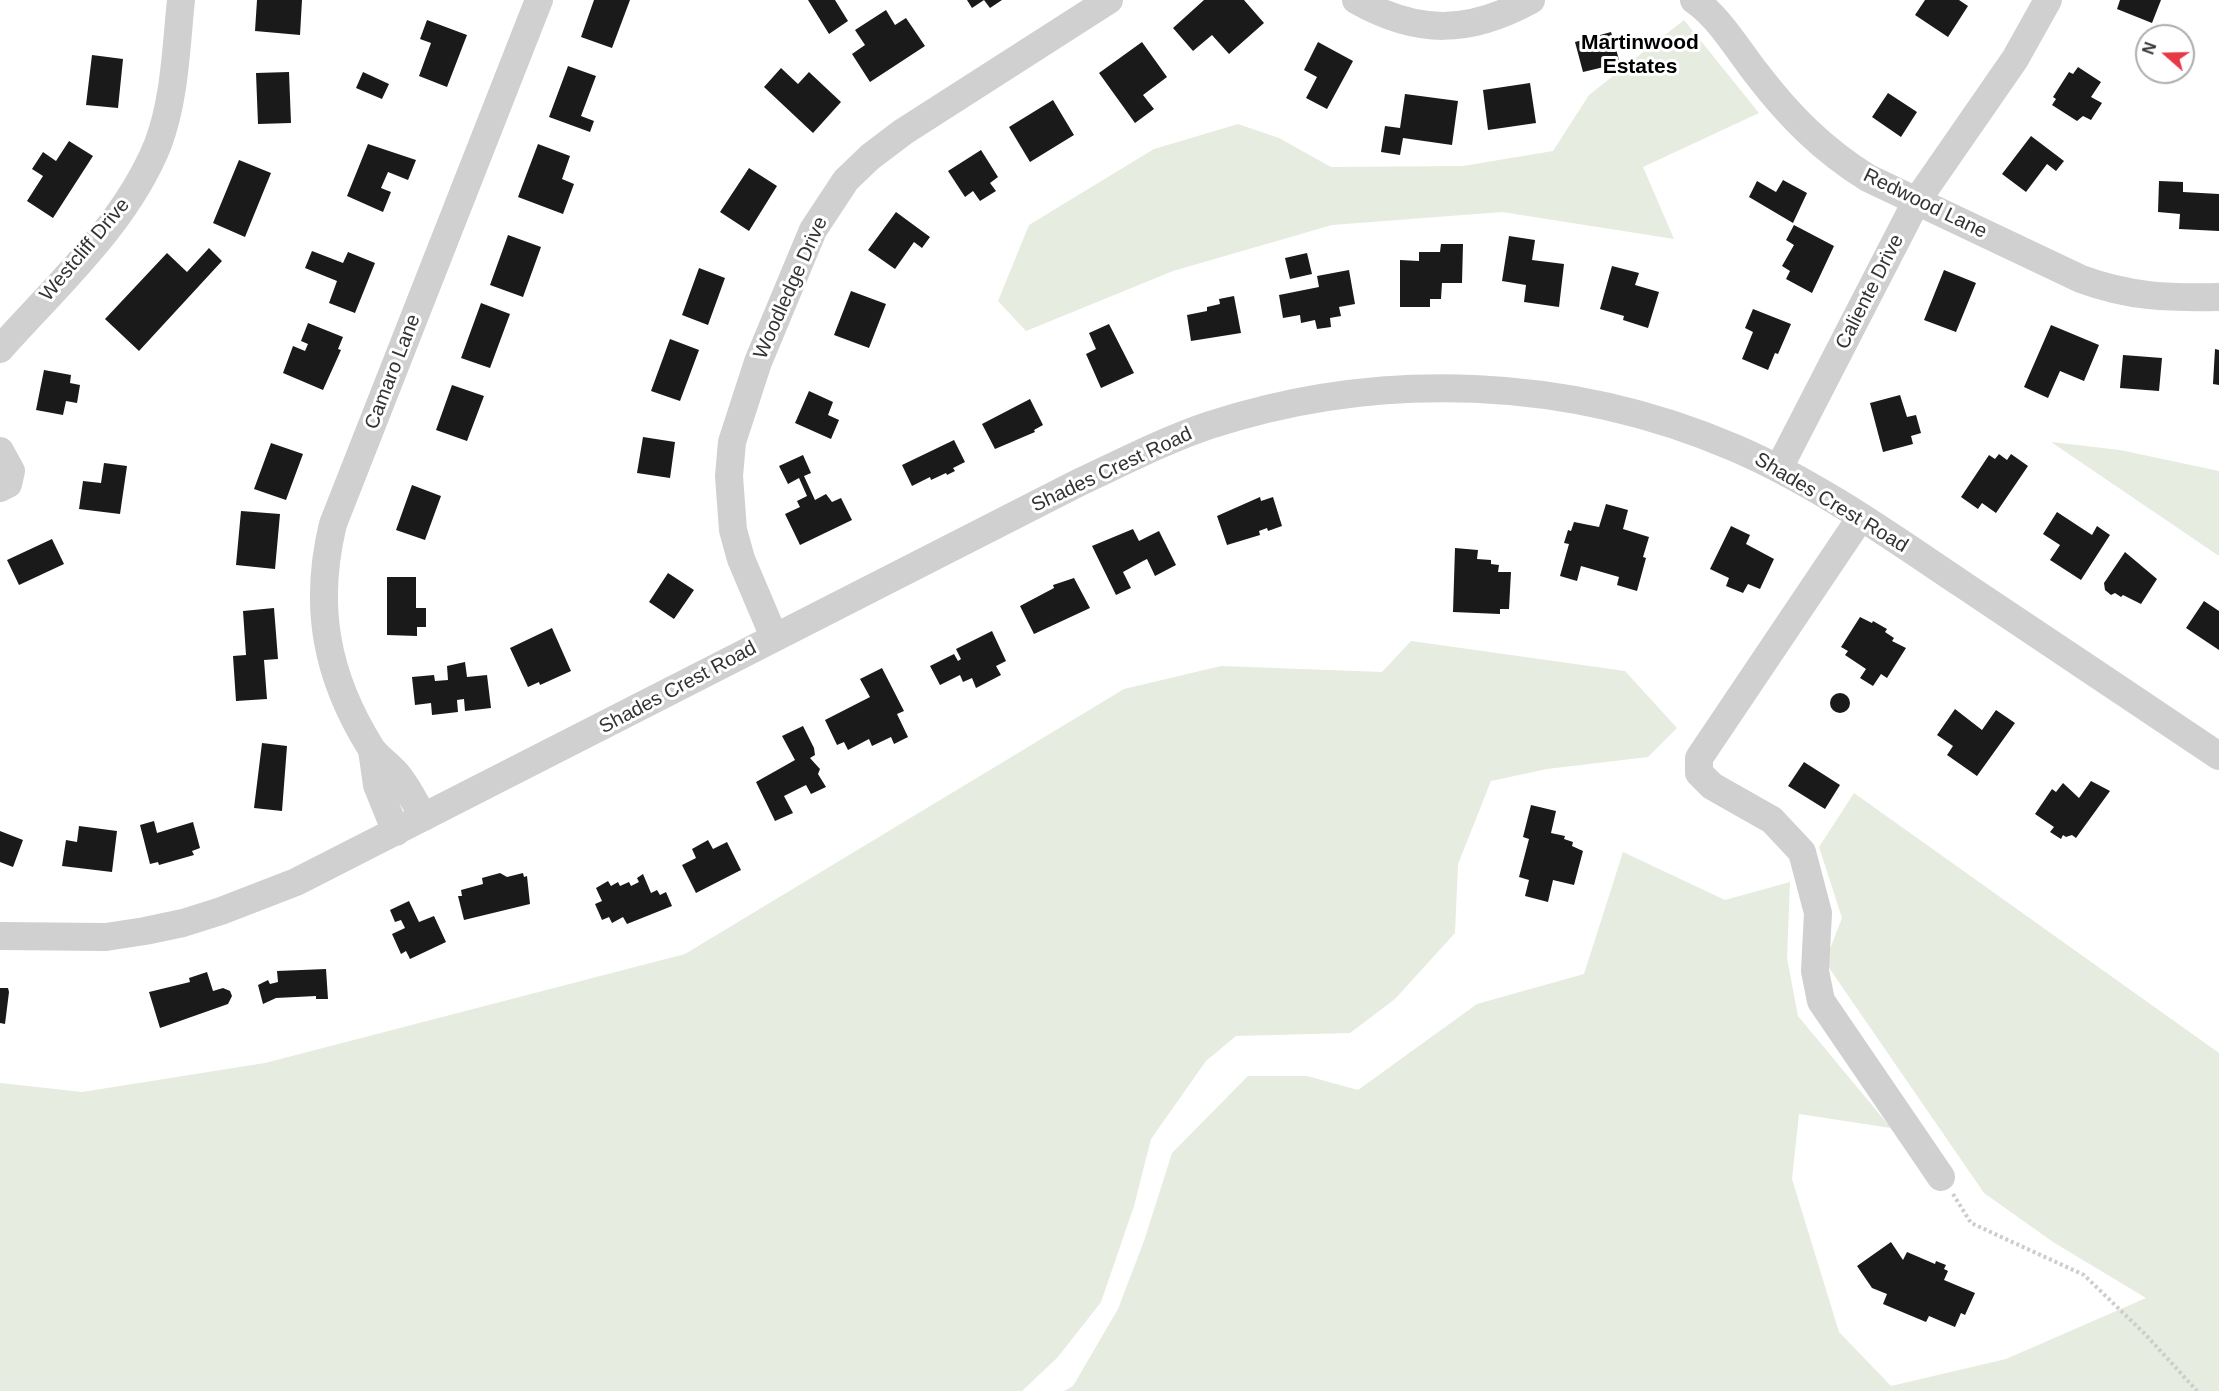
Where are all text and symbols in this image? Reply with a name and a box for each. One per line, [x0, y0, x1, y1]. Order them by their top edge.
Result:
north arrow [2135, 24, 2195, 84]
district label: Martinwood Estates [1581, 30, 1699, 80]
text: N [2140, 40, 2159, 57]
street label: Redwood Lane [1859, 164, 1991, 244]
street label: Westcliff Drive [35, 194, 135, 306]
street label: Woodledge Drive [749, 213, 833, 363]
street label: Caliente Drive [1831, 231, 1909, 353]
street label: Camaro Lane [360, 311, 426, 433]
street label: Shades Crest Road [1028, 422, 1196, 518]
street label: Shades Crest Road [1750, 448, 1912, 558]
street label: Shades Crest Road [595, 636, 761, 740]

